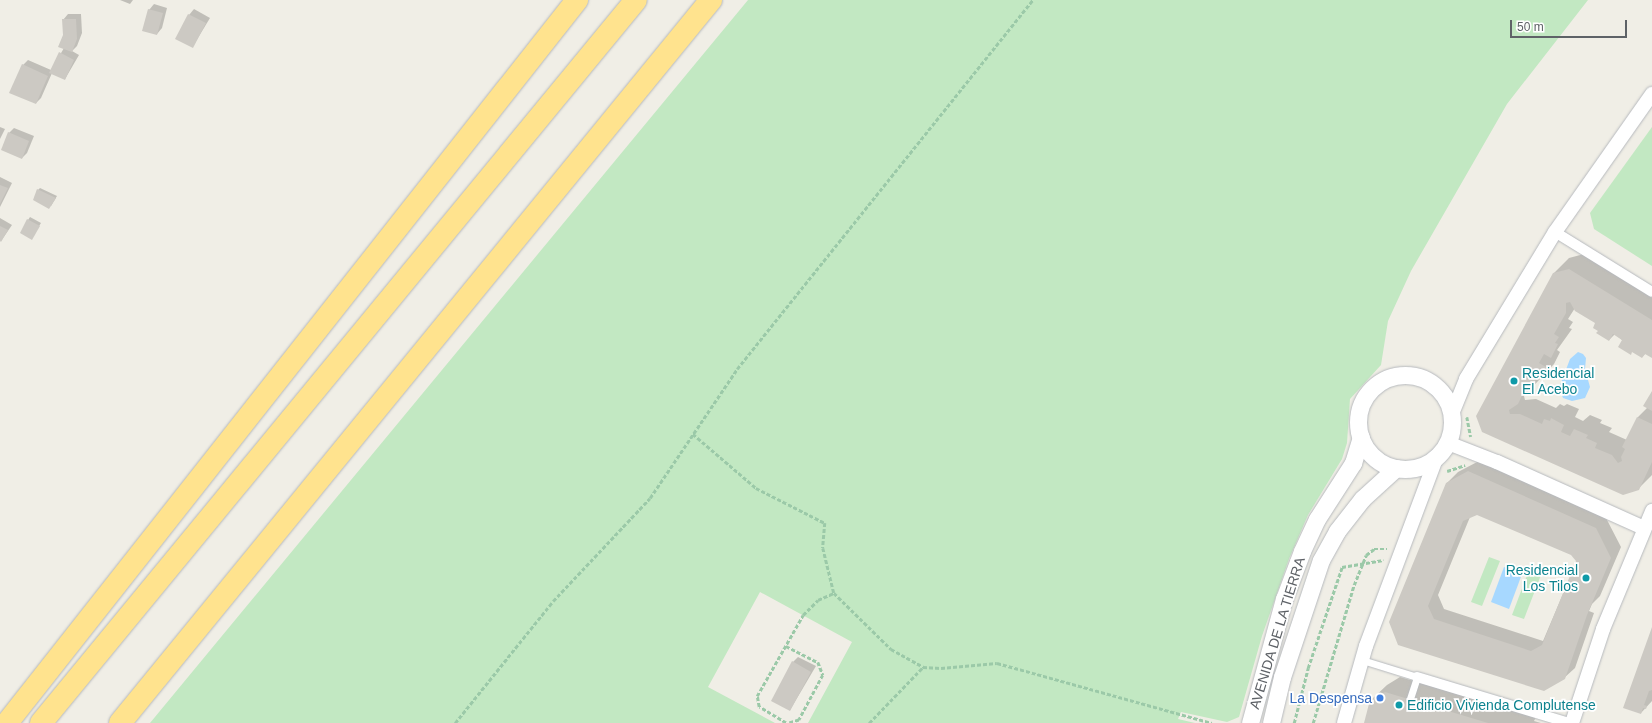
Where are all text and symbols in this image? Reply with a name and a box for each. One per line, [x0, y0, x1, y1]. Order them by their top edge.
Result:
scale bar [1512, 12, 1629, 38]
text: 50 m [1517, 20, 1544, 34]
place label: Residencial El Acebo [1522, 365, 1594, 398]
marker: Residencial El Acebo [1509, 376, 1519, 386]
street label: AVENIDA DE LA TIERRA [1246, 554, 1308, 712]
place label: Residencial Los Tilos [1506, 562, 1578, 594]
marker: Residencial Los Tilos [1581, 573, 1591, 583]
place label: La Despensa [1289, 690, 1372, 706]
marker: La Despensa [1375, 693, 1385, 703]
place label: Edificio Vivienda Complutense [1407, 697, 1596, 713]
marker: Edificio Vivienda Complutense [1394, 700, 1404, 710]

